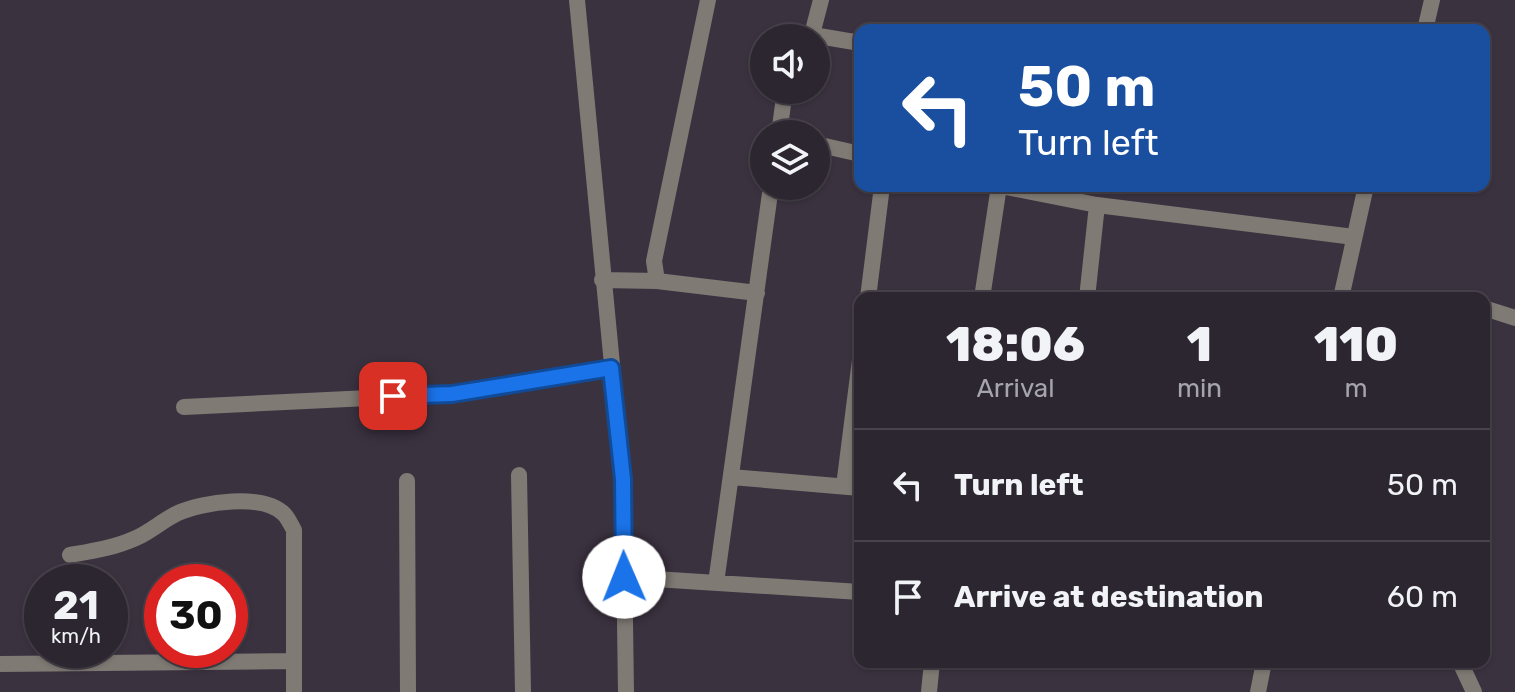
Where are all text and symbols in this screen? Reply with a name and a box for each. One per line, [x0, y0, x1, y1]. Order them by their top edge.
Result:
map controls [750, 24, 830, 200]
button: sound [750, 24, 830, 104]
text: 50 m [1018, 54, 1155, 120]
icon: left [886, 56, 990, 160]
button: layers [750, 120, 830, 200]
text: Turn left [1018, 121, 1159, 164]
text: 18:06 [946, 316, 1085, 373]
text: 1 [1187, 316, 1212, 373]
text: 110 [1314, 316, 1398, 373]
pin [359, 362, 427, 430]
text: Arrival [976, 373, 1054, 404]
text: min [1177, 373, 1222, 404]
text: m [1344, 373, 1368, 404]
icon: arrive [371, 374, 415, 418]
icon: left [886, 463, 930, 507]
text: Turn left [954, 467, 1084, 503]
text: 50 m [1387, 467, 1458, 503]
position arrow [582, 535, 666, 619]
speed limit sign: 30 [144, 564, 248, 668]
icon: arrive [886, 575, 930, 619]
text: Arrive at destination [954, 579, 1264, 615]
text: 60 m [1387, 579, 1458, 615]
text: 21 [53, 582, 99, 629]
text: km/h [51, 624, 101, 648]

